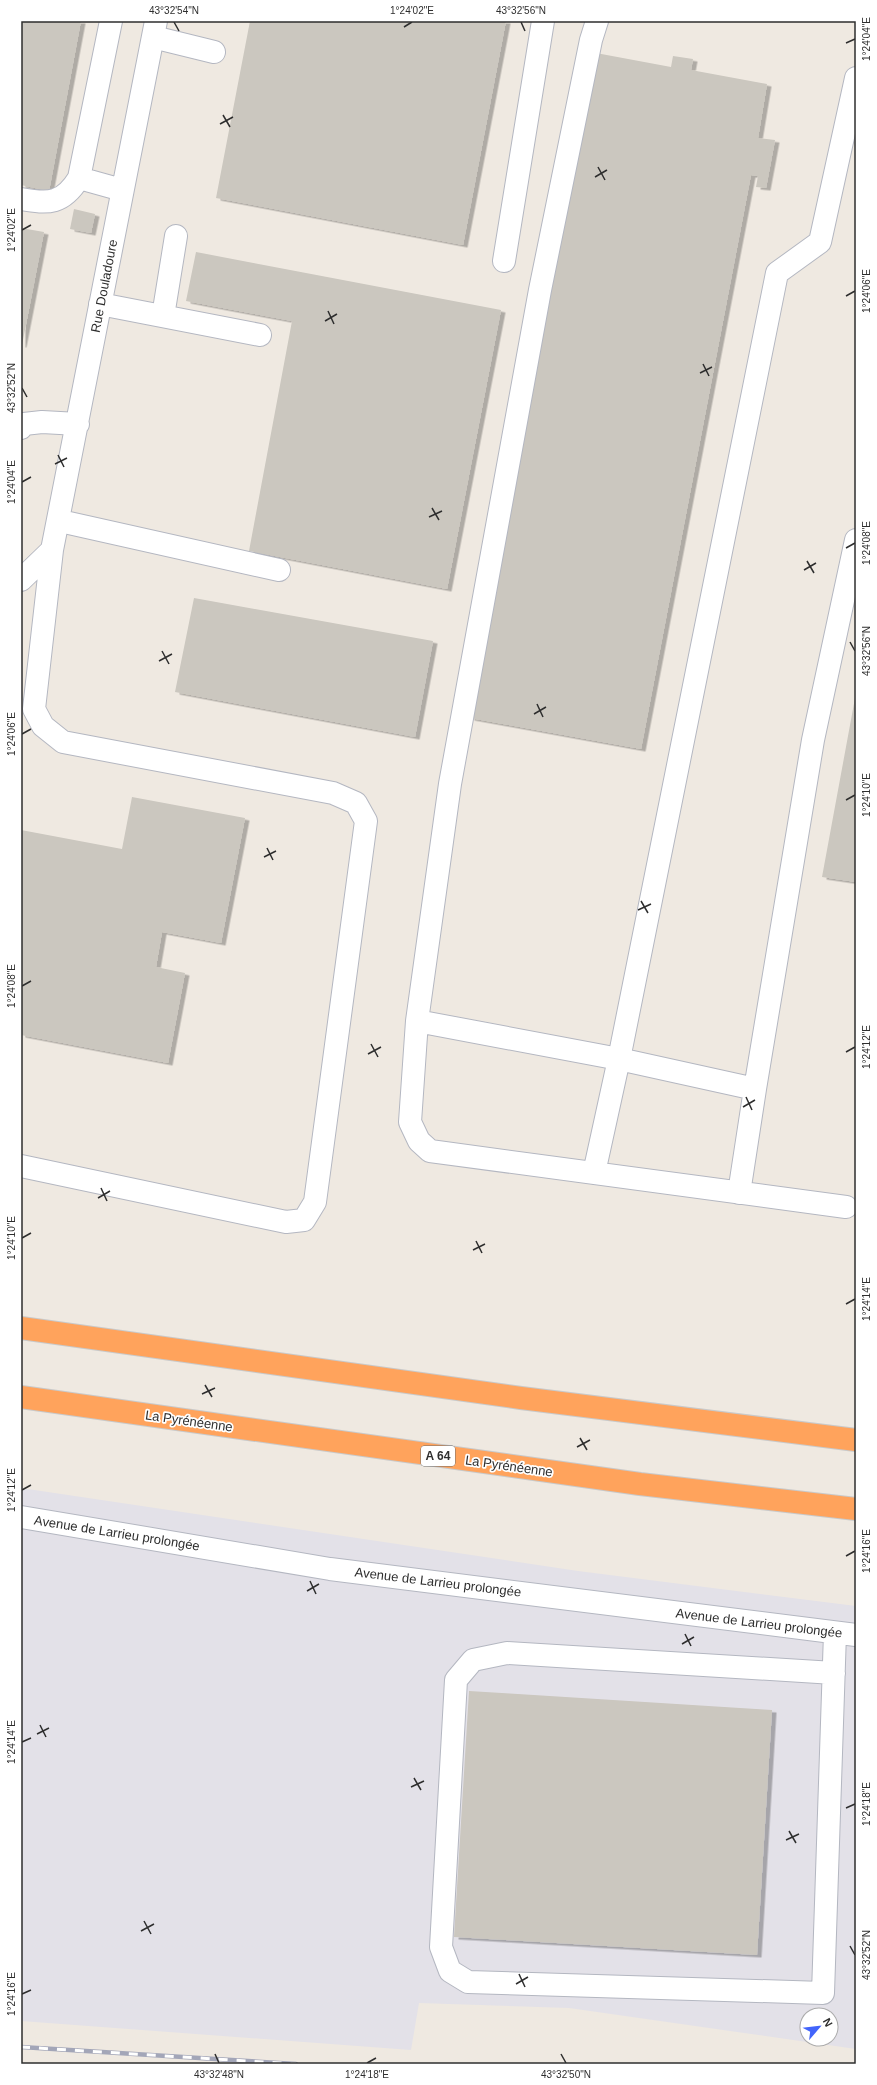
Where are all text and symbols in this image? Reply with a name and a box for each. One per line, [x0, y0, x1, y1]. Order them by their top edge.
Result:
text: 43°32'54"N [149, 5, 199, 16]
text: 1°24'02"E [390, 5, 434, 16]
text: 43°32'56"N [496, 5, 546, 16]
text: 1°24'04"E [861, 17, 872, 61]
text: 1°24'02"E [6, 208, 17, 252]
street label: Rue Douladoure [88, 238, 120, 334]
text: 1°24'06"E [861, 269, 872, 313]
text: 43°32'52"N [6, 363, 17, 413]
text: 1°24'04"E [6, 460, 17, 504]
text: 1°24'08"E [861, 521, 872, 565]
text: 43°32'56"N [861, 626, 872, 676]
text: 1°24'06"E [6, 712, 17, 756]
text: 1°24'10"E [861, 773, 872, 817]
text: 1°24'08"E [6, 964, 17, 1008]
text: 1°24'12"E [861, 1025, 872, 1069]
text: 1°24'10"E [6, 1216, 17, 1260]
text: 1°24'14"E [861, 1277, 872, 1321]
street label: La Pyrénéenne [144, 1407, 234, 1435]
road number: A 64 [421, 1446, 455, 1466]
street label: La Pyrénéenne [464, 1452, 554, 1480]
text: 1°24'12"E [6, 1468, 17, 1512]
street label: Avenue de Larrieu prolongée [33, 1512, 201, 1554]
text: 1°24'16"E [861, 1529, 872, 1573]
street label: Avenue de Larrieu prolongée [354, 1564, 522, 1600]
street label: Avenue de Larrieu prolongée [675, 1605, 843, 1641]
text: 1°24'14"E [6, 1720, 17, 1764]
text: 1°24'18"E [861, 1782, 872, 1826]
text: 43°32'52"N [861, 1930, 872, 1980]
text: 1°24'16"E [6, 1972, 17, 2016]
north arrow [799, 2007, 839, 2047]
text: N [821, 2016, 835, 2029]
text: 43°32'48"N [194, 2069, 244, 2080]
text: 1°24'18"E [345, 2069, 389, 2080]
text: 43°32'50"N [541, 2069, 591, 2080]

